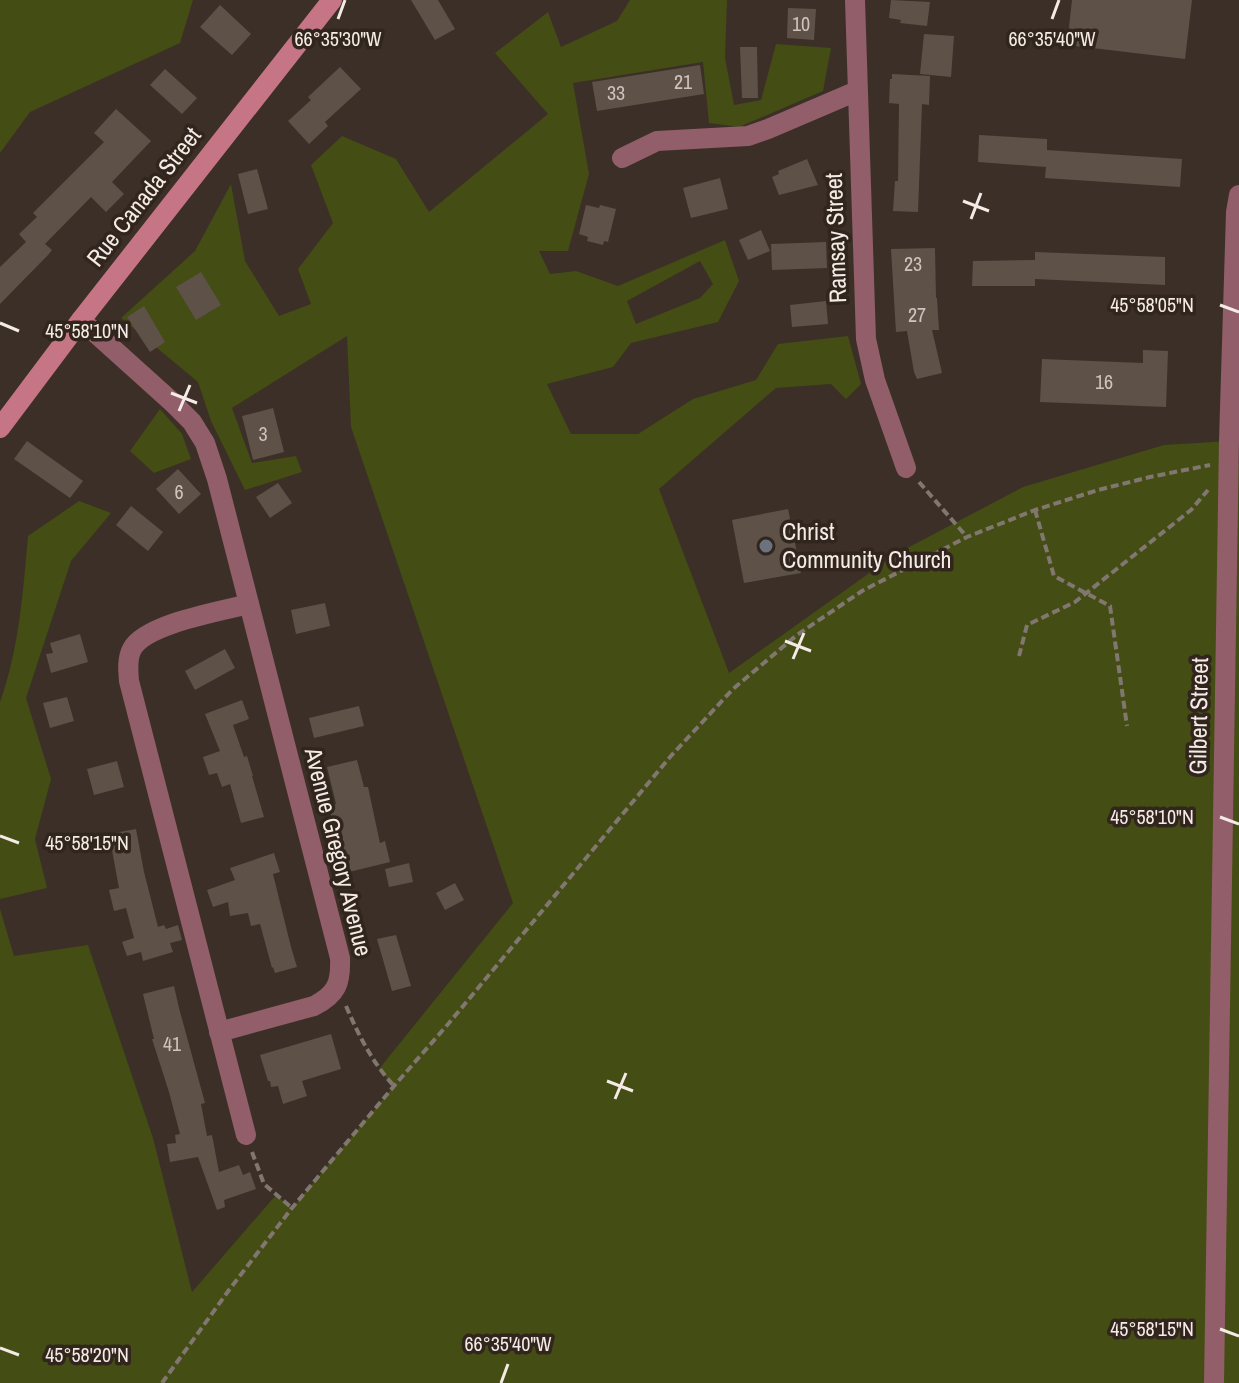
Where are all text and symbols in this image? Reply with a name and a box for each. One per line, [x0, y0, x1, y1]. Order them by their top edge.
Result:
house number: 10 [792, 10, 810, 37]
text: 66°35'30"W [294, 25, 382, 52]
text: 66°35'40"W [1008, 25, 1096, 52]
house number: 21 [674, 68, 692, 95]
house number: 33 [607, 79, 625, 106]
street label: Rue Canada Street [79, 120, 208, 273]
street label: Ramsay Street [817, 172, 853, 304]
house number: 23 [904, 250, 922, 277]
text: 45°58'05"N [1110, 291, 1194, 318]
house number: 27 [908, 301, 926, 328]
text: 45°58'10"N [45, 317, 129, 344]
house number: 16 [1095, 368, 1113, 395]
house number: 3 [258, 420, 268, 447]
house number: 6 [174, 478, 184, 505]
place label: Christ Community Church [782, 515, 952, 575]
marker: Christ Community Church [757, 537, 775, 555]
street label: Gilbert Street [1181, 657, 1215, 775]
street label: Avenue Gregory Avenue [297, 743, 380, 959]
text: 45°58'10"N [1110, 803, 1194, 830]
text: 45°58'15"N [45, 829, 129, 856]
house number: 41 [163, 1030, 181, 1057]
text: 45°58'15"N [1110, 1315, 1194, 1342]
text: 66°35'40"W [464, 1330, 552, 1357]
text: 45°58'20"N [45, 1341, 129, 1368]

